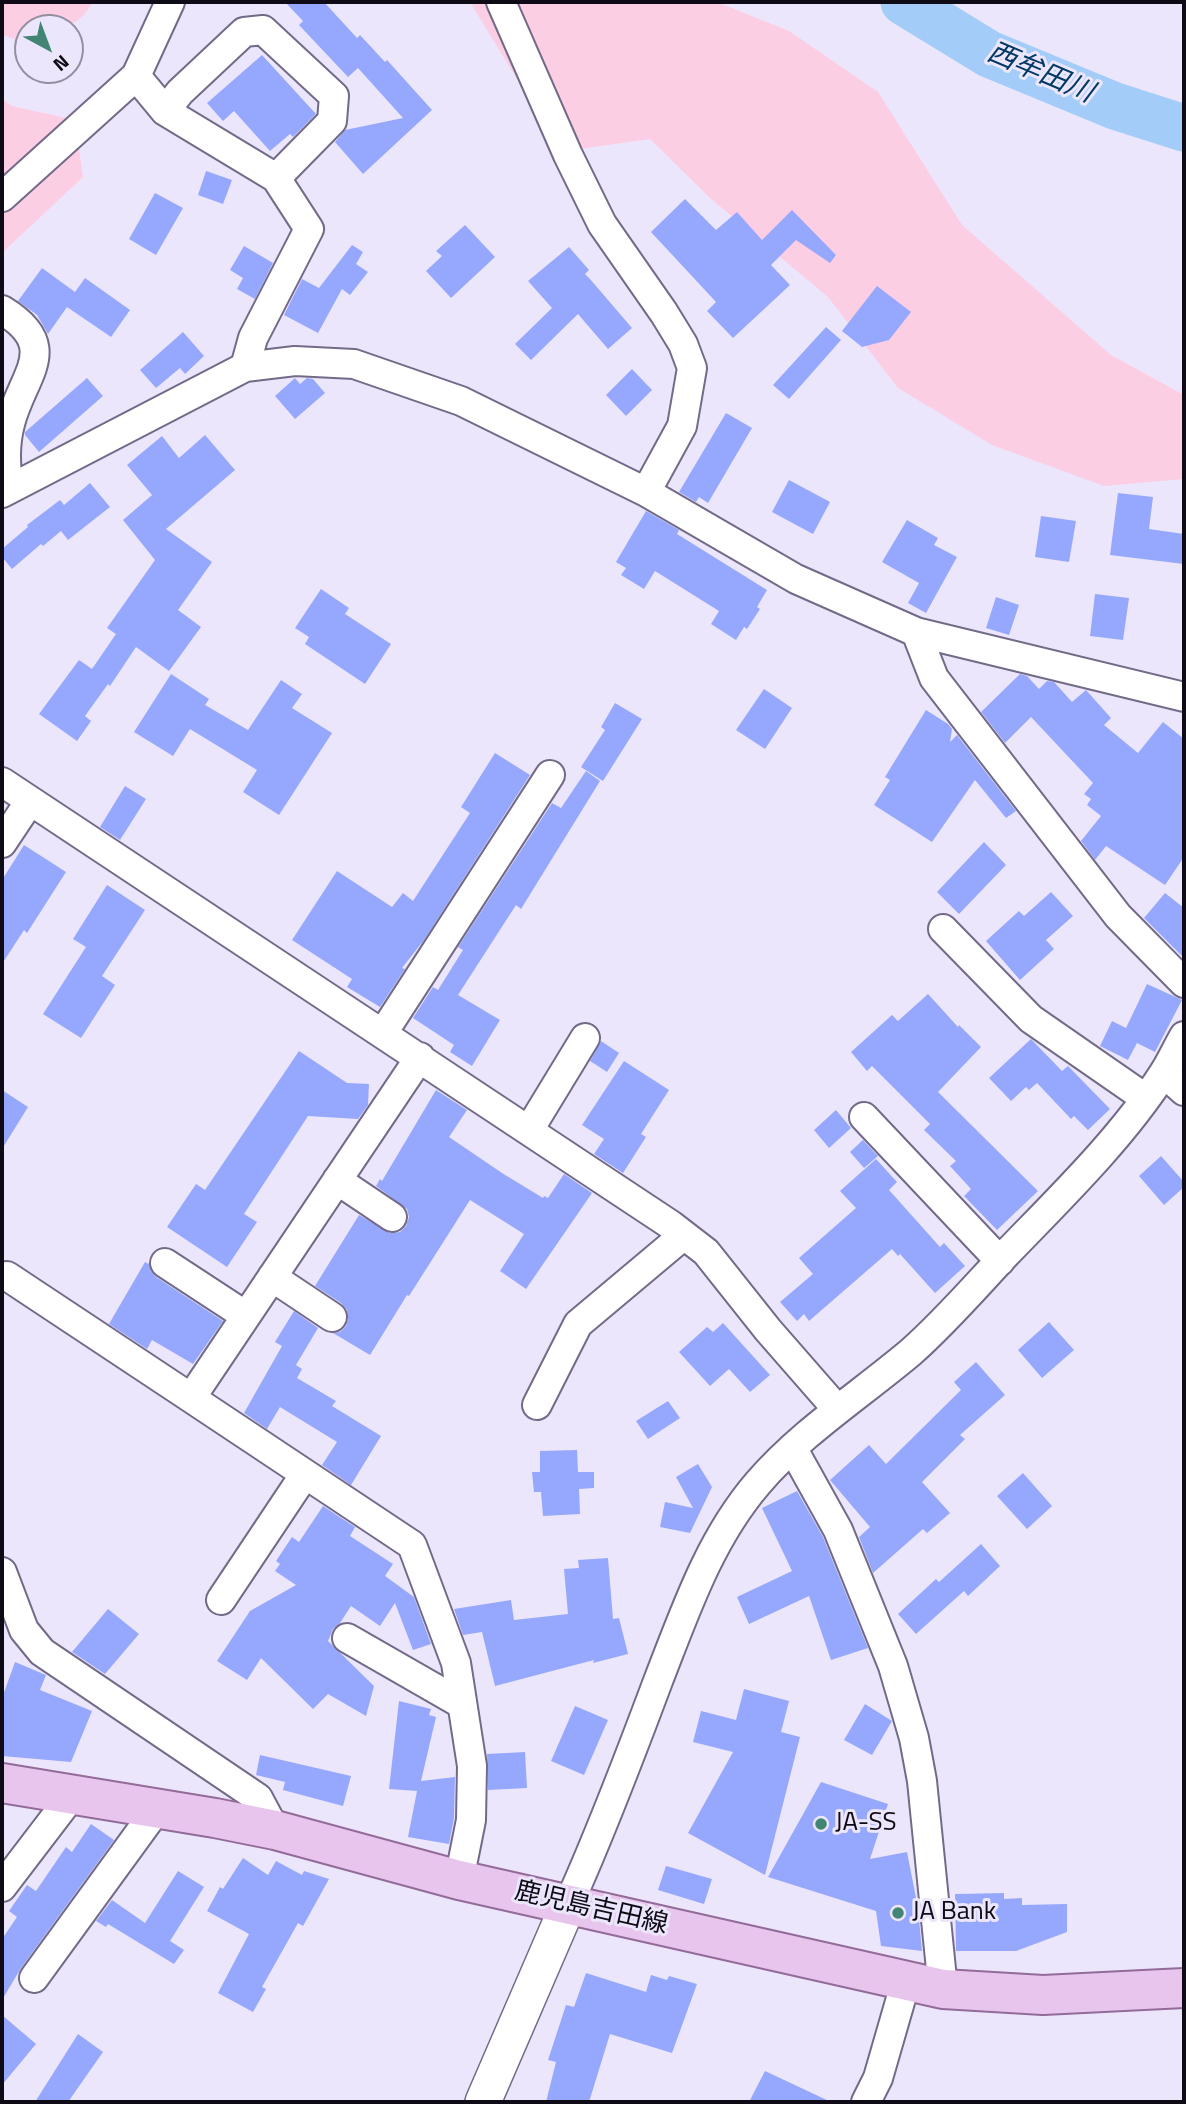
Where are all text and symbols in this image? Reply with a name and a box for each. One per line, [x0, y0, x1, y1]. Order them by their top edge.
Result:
north arrow [14, 14, 84, 84]
water label: 西牟田川 [982, 37, 1098, 111]
text: N [47, 48, 76, 79]
place label: JA-SS [835, 1808, 897, 1840]
marker: JA-SS [813, 1816, 829, 1832]
street label: 鹿児島吉田線 [511, 1876, 671, 1942]
place label: JA Bank [912, 1897, 996, 1929]
marker: JA Bank [890, 1905, 906, 1921]

